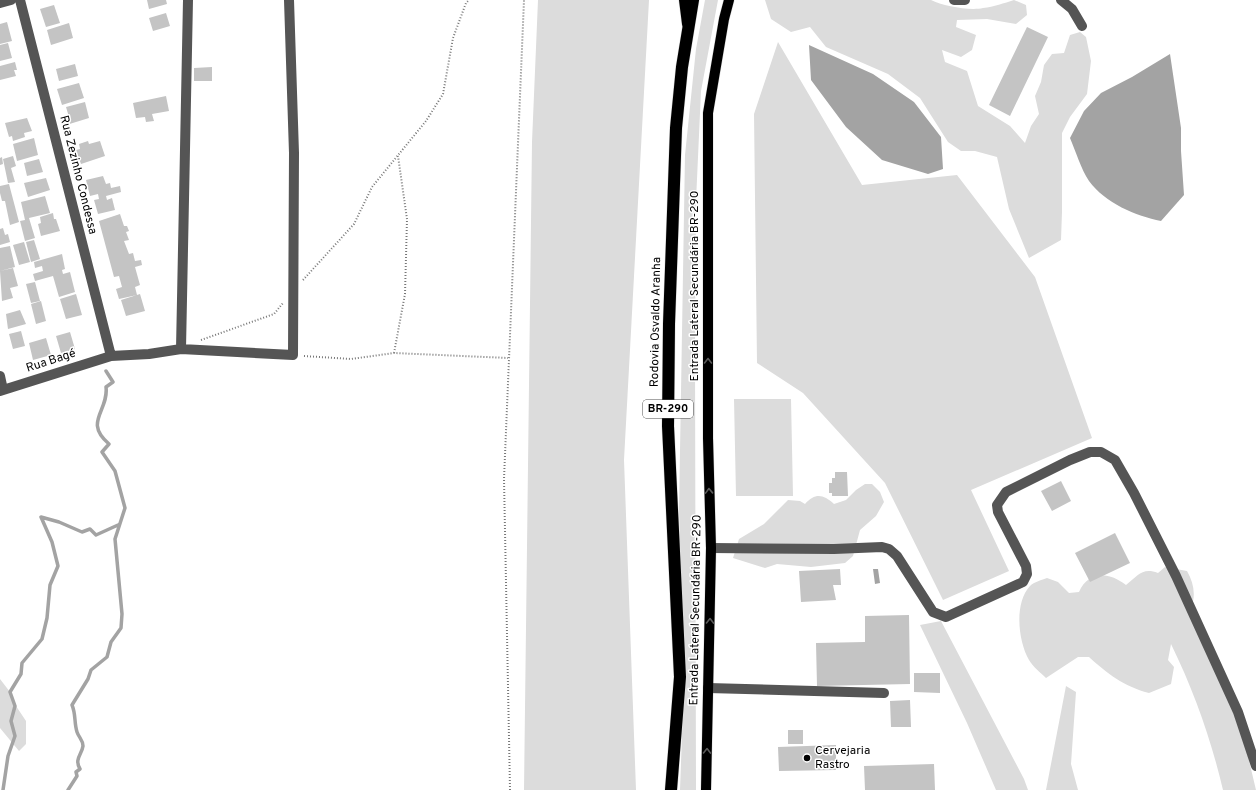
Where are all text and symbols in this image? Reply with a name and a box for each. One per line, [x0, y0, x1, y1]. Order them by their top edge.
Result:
street label: Rua Zezinho Condessa [55, 114, 101, 236]
street label: Entrada Lateral Secundária BR-290 [687, 191, 703, 381]
street label: Rodovia Osvaldo Aranha [647, 257, 665, 387]
street label: Rua Bagé [24, 345, 78, 377]
one-way arrow [704, 358, 712, 364]
road number: BR-290 [643, 400, 693, 418]
one-way arrow [705, 488, 713, 494]
street label: Entrada Lateral Secundária BR-290 [686, 514, 706, 706]
one-way arrow [706, 618, 714, 624]
place label: Cervejaria Rastro [815, 743, 870, 773]
one-way arrow [703, 748, 711, 754]
marker: Cervejaria Rastro [802, 753, 812, 763]

